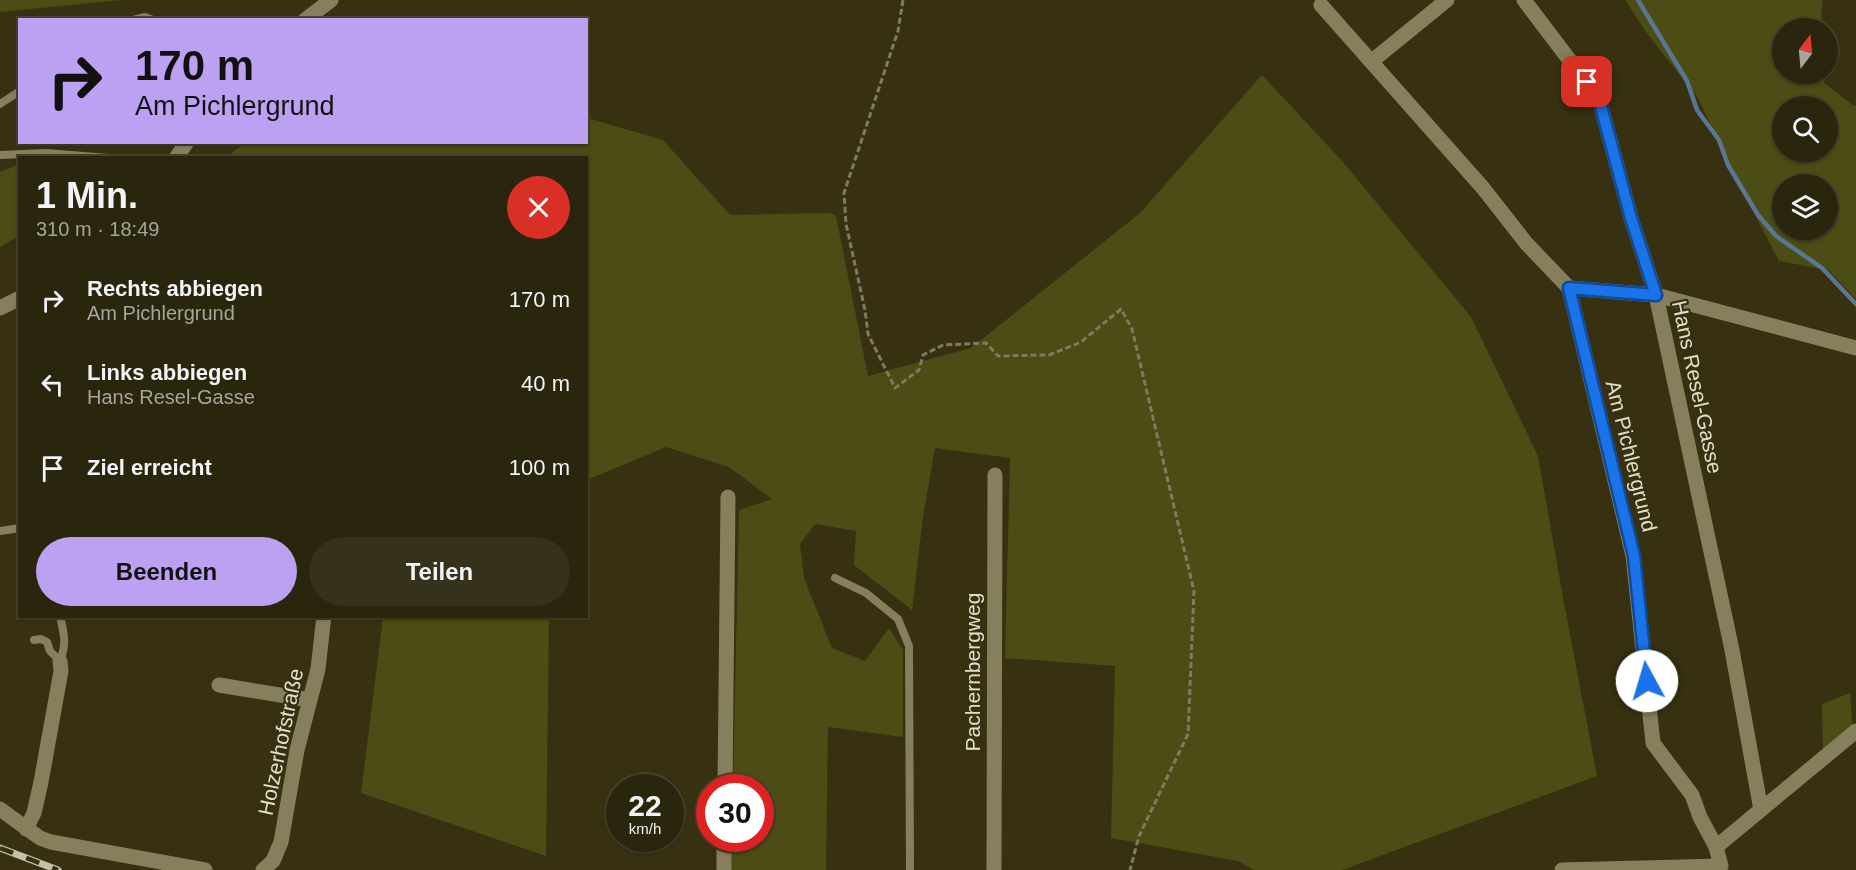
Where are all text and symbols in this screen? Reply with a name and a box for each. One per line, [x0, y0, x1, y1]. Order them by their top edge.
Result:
north arrow [1772, 18, 1838, 84]
map controls [1772, 18, 1838, 240]
icon: right [36, 42, 114, 120]
text: 170 m [135, 42, 254, 89]
pin [1561, 56, 1612, 107]
icon: arrive [1570, 65, 1603, 98]
text: Am Pichlergrund [135, 91, 335, 121]
button: search [1772, 96, 1838, 162]
button: layers [1772, 174, 1838, 240]
text: 1 Min. [36, 175, 138, 216]
button: close [507, 176, 570, 239]
text: 310 m · 18:49 [36, 218, 159, 240]
text: Rechts abbiegen [87, 276, 263, 301]
icon: right [36, 284, 69, 317]
text: 170 m [509, 287, 570, 312]
street label: Hans Resel-Gasse [1668, 298, 1727, 475]
text: Am Pichlergrund [87, 302, 235, 324]
text: Links abbiegen [87, 360, 247, 385]
icon: left [36, 368, 69, 401]
text: 40 m [521, 371, 570, 396]
street label: Am Pichlergrund [1602, 378, 1661, 534]
text: Hans Resel-Gasse [87, 386, 255, 408]
icon: arrive [36, 452, 69, 485]
text: Ziel erreicht [87, 455, 212, 480]
text: 100 m [509, 455, 570, 480]
button: Beenden [36, 537, 297, 606]
button: Teilen [309, 537, 570, 606]
street label: Pachernbergweg [961, 593, 984, 751]
position arrow [1615, 649, 1679, 713]
street label: Holzerhofstraße [254, 666, 307, 817]
speed limit sign: 30 [696, 774, 774, 852]
text: 22 [628, 789, 662, 822]
text: km/h [629, 820, 661, 837]

